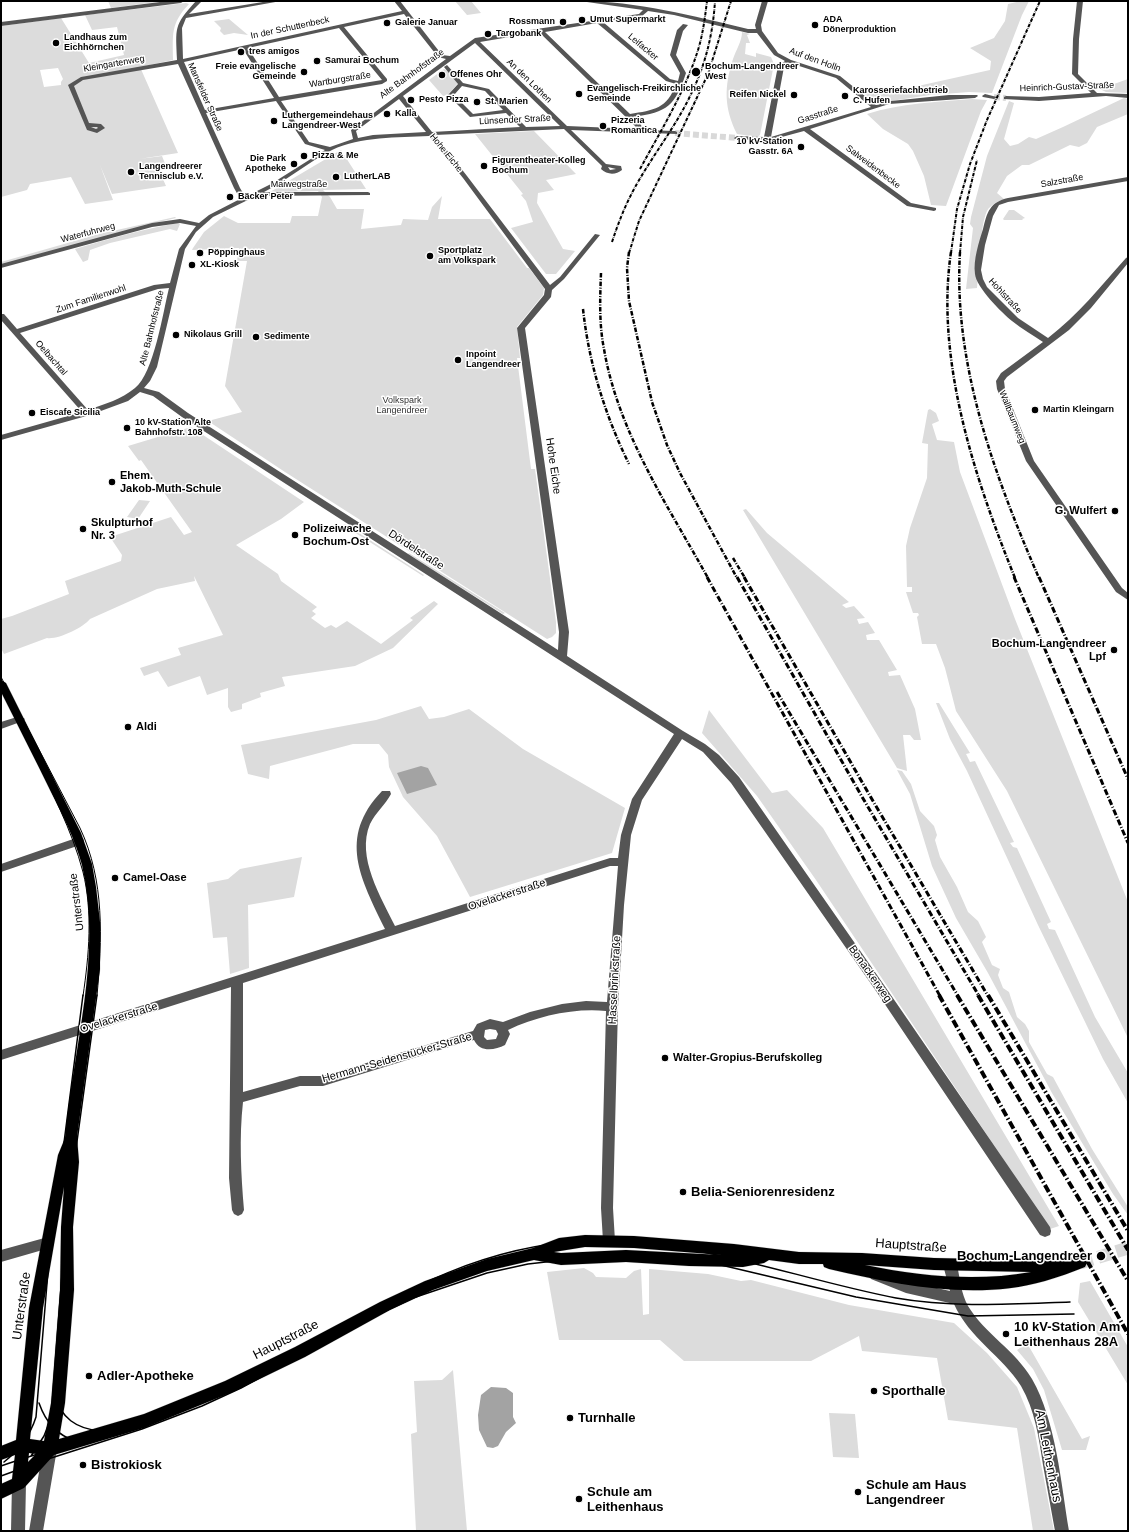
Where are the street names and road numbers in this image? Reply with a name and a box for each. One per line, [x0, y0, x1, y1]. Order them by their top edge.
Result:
street label: In der Schuttenbeck [250, 14, 330, 42]
street label: Leifacker [626, 31, 660, 63]
street label: Auf den Holln [788, 46, 842, 74]
street label: Alte Bahnhofstraße [378, 47, 446, 101]
street label: Kleingartenweg [83, 53, 145, 75]
street label: An den Lothen [504, 57, 554, 105]
street label: Mansfelder Straße [185, 61, 225, 133]
street label: Wartburgstraße [308, 70, 372, 90]
street label: Heinrich-Gustav-Straße [1020, 80, 1114, 94]
street label: Gasstraße [796, 103, 840, 127]
street label: Lünsender Straße [479, 113, 551, 127]
street label: Hohe Eiche [427, 132, 465, 174]
street label: Salweidenbecke [844, 143, 902, 191]
street label: Salzstraße [1040, 172, 1084, 190]
street label: Maiwegstraße [271, 180, 327, 190]
street label: Waterfuhrweg [60, 221, 116, 245]
street label: Hohlstraße [986, 276, 1024, 316]
street label: Zum Familienwohl [55, 283, 127, 315]
street label: Alte Bahnhofstraße [137, 289, 167, 367]
street label: Oelbachtal [33, 338, 69, 378]
street label: Wallbaumweg [996, 389, 1028, 445]
street label: Hohe Eiche [543, 437, 563, 495]
street label: Dördelstraße [386, 527, 446, 573]
street label: Unterstraße [67, 872, 87, 932]
street label: Ovelackerstraße [467, 876, 547, 914]
street label: Hasselbrinkstraße [606, 935, 624, 1025]
street label: Bonackerweg [845, 943, 895, 1005]
street label: Ovelackerstraße [78, 1000, 160, 1036]
street label: Hermann-Seidenstücker-Straße [321, 1030, 473, 1086]
street label: Hauptstraße [875, 1236, 947, 1256]
street label: Unterstraße [10, 1271, 34, 1341]
street label: Hauptstraße [251, 1317, 321, 1363]
street label: Am Leithenhaus [1031, 1408, 1065, 1504]

